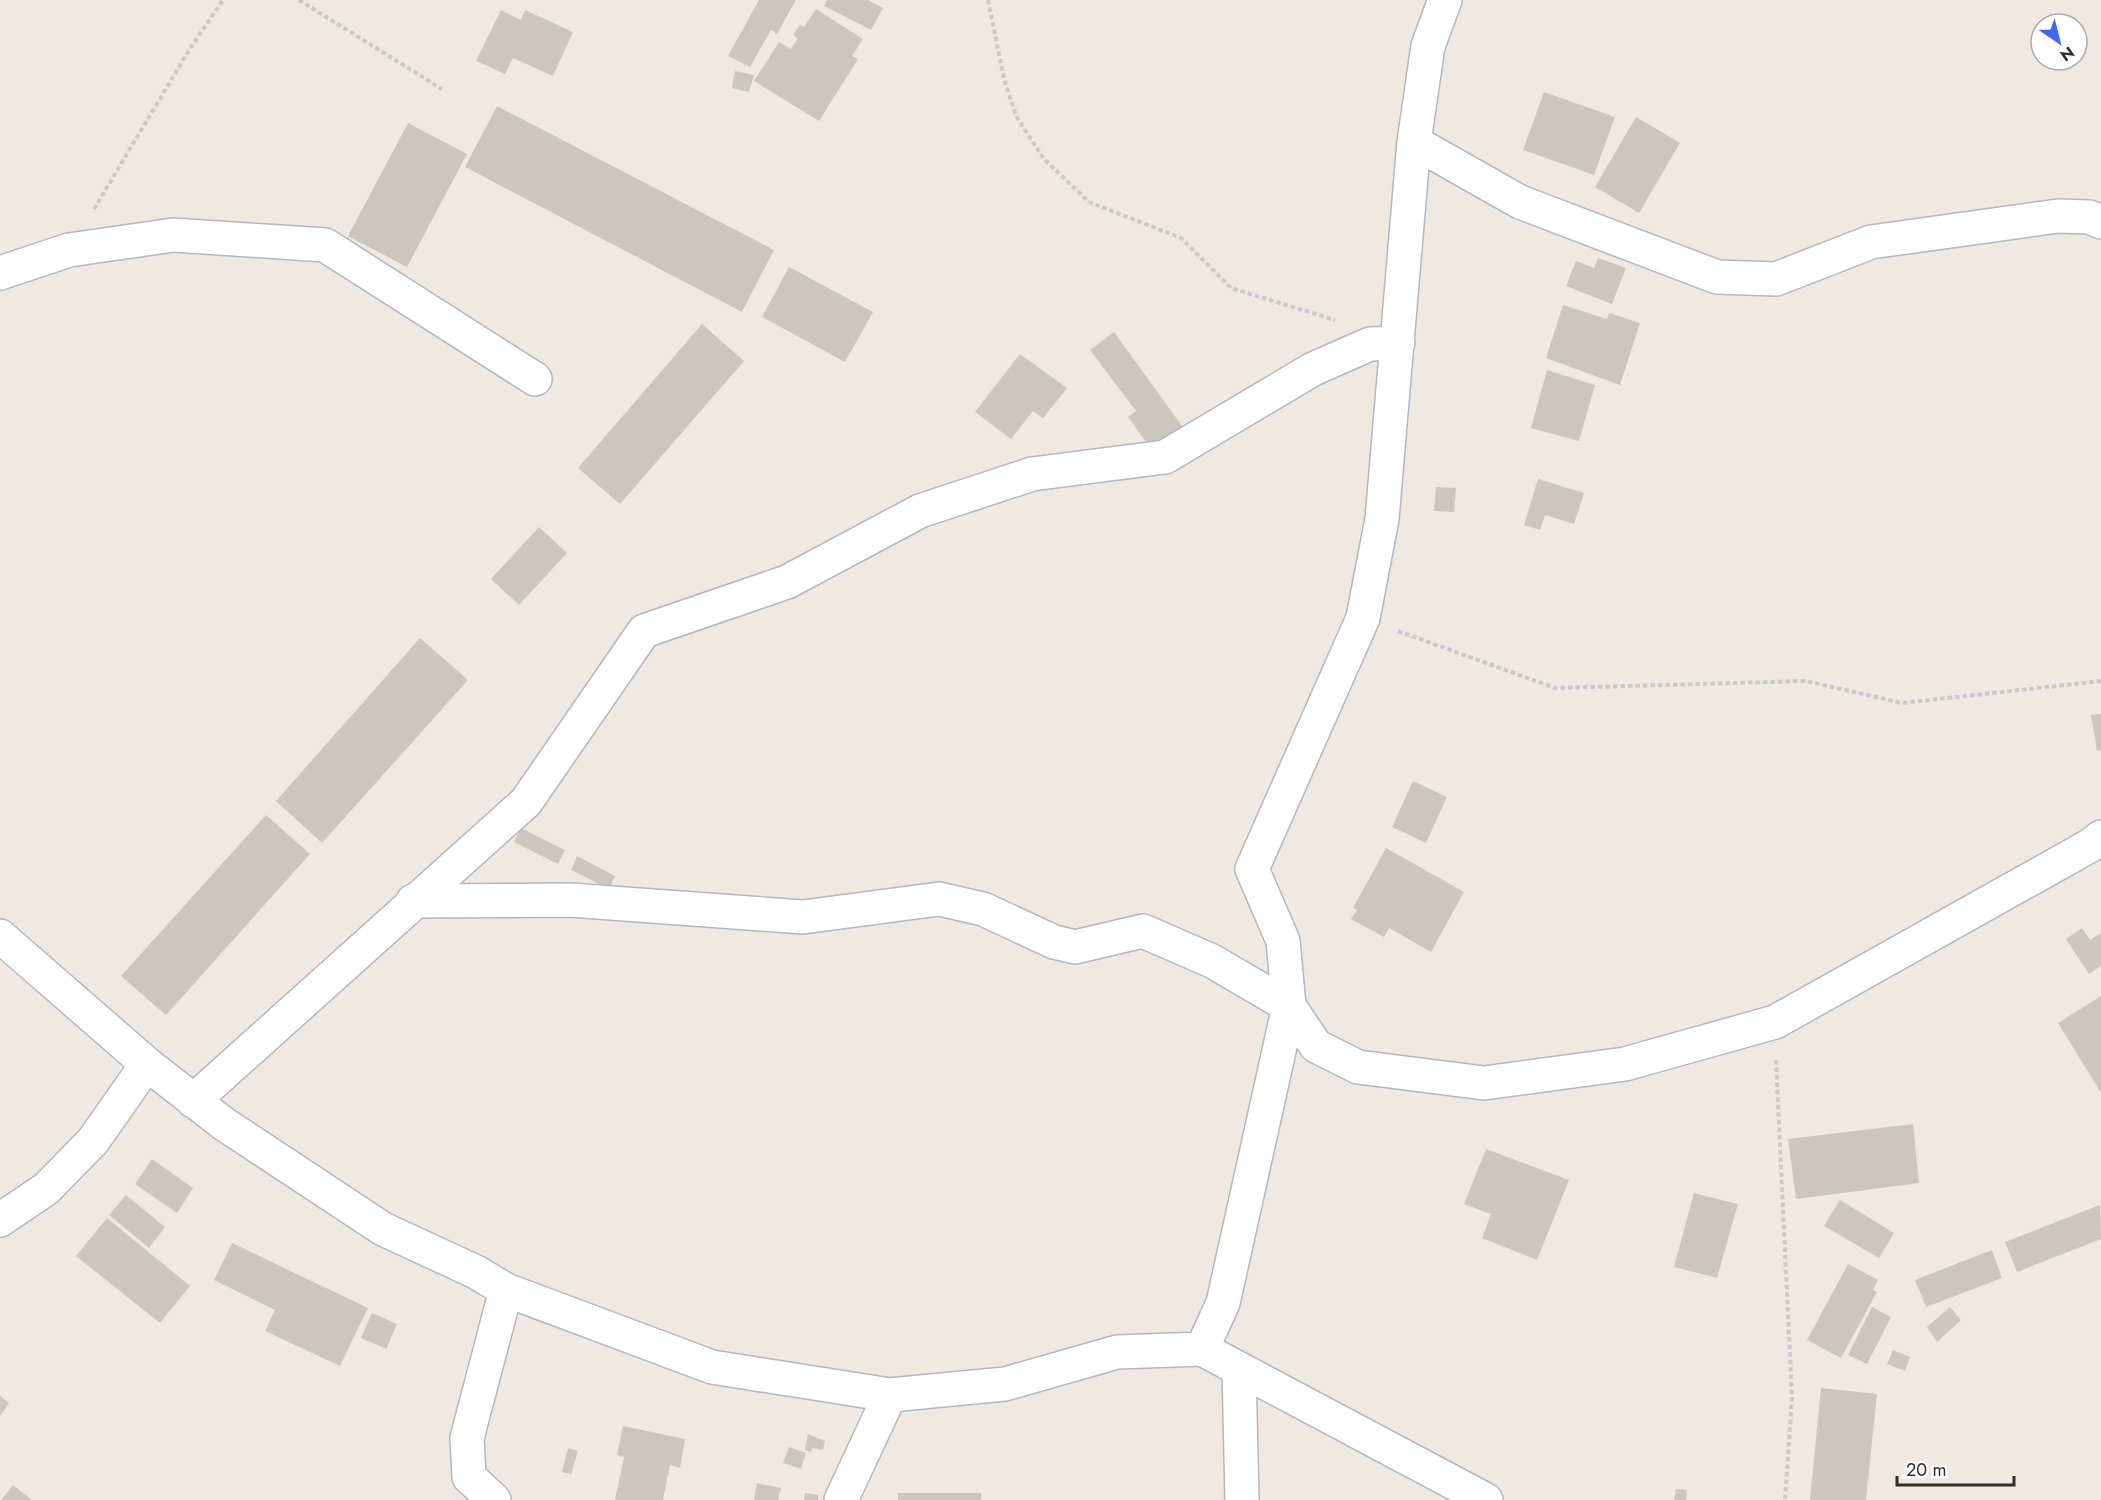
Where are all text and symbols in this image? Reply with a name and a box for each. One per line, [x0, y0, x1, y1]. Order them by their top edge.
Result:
north arrow [2029, 12, 2089, 72]
text: N [2056, 41, 2079, 67]
scale bar [1897, 1449, 2014, 1487]
text: 20 m [1906, 1457, 1946, 1483]

